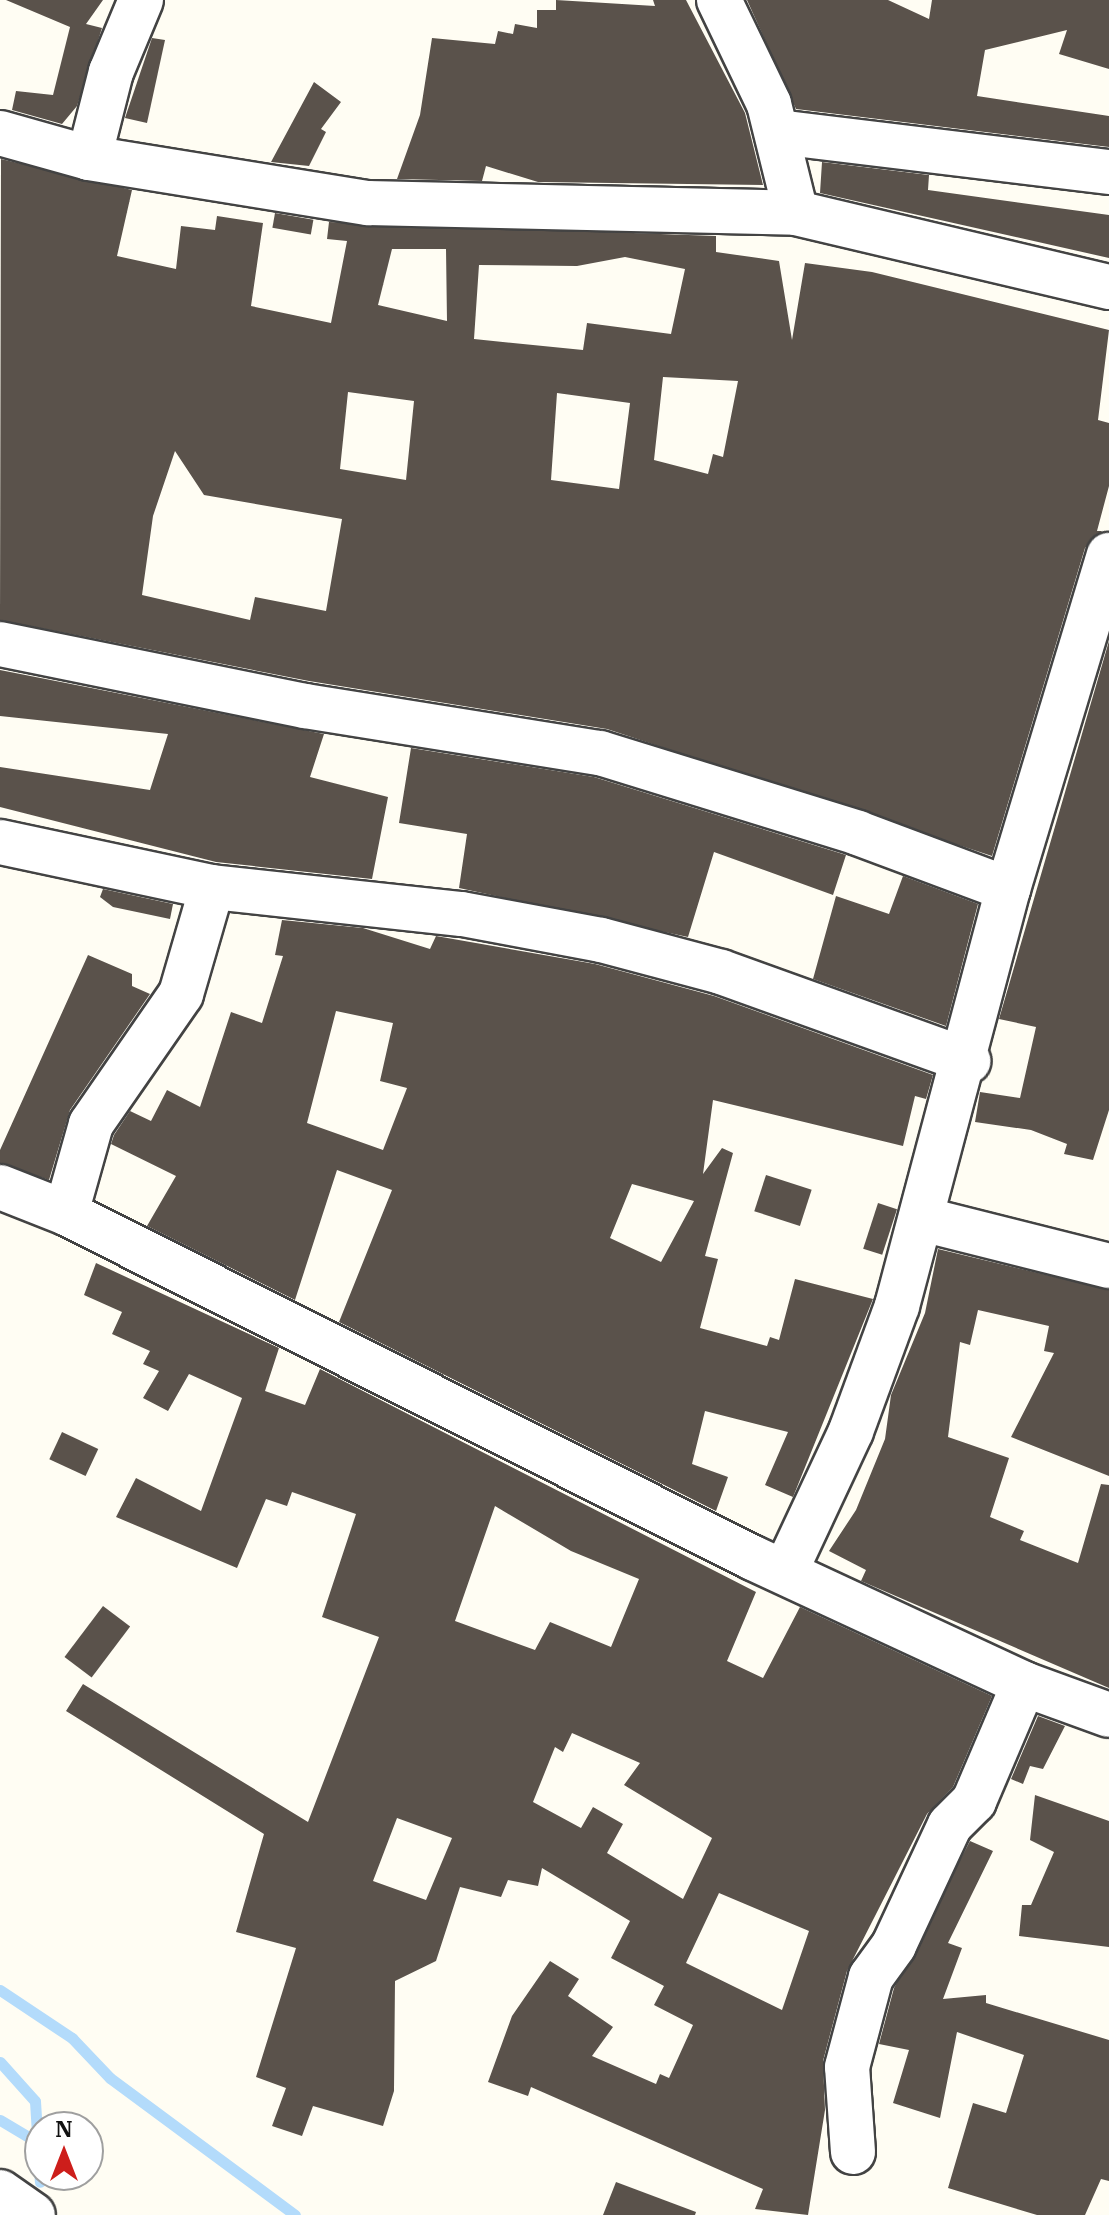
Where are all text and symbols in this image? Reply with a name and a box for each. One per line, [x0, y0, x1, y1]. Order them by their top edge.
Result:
north arrow [24, 2111, 104, 2191]
text: N [55, 2114, 73, 2143]

